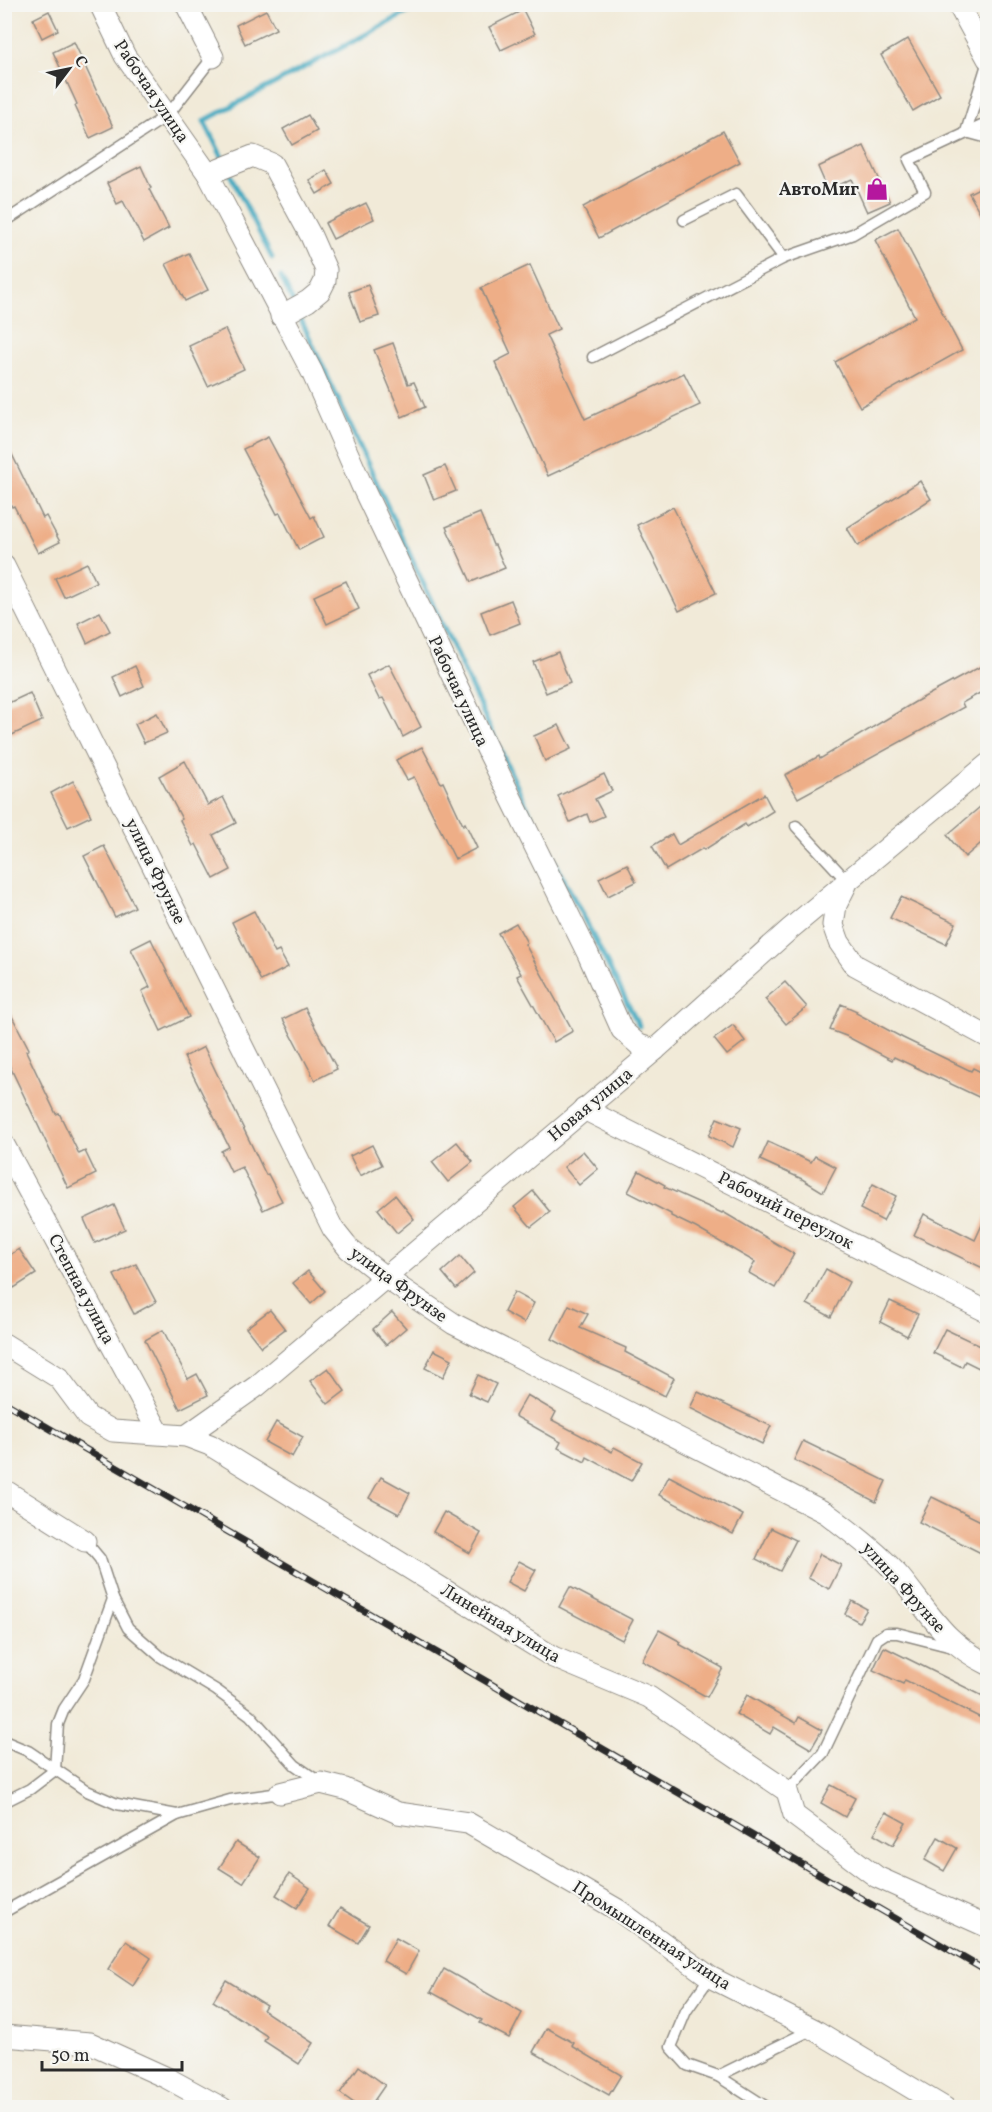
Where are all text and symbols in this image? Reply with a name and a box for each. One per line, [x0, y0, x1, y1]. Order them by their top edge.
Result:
street label: Рабочая улица [107, 35, 195, 148]
north arrow [39, 39, 99, 99]
text: С [68, 52, 92, 72]
shop icon: АвтоМиг [864, 176, 890, 202]
place label: АвтоМиг [779, 178, 859, 203]
street label: Рабочая улица [421, 632, 494, 751]
street label: улица Фрунзе [118, 814, 191, 929]
street label: Новая улица [543, 1062, 639, 1148]
street label: Рабочий переулок [713, 1166, 858, 1257]
street label: Степная улица [41, 1230, 120, 1349]
street label: улица Фрунзе [344, 1241, 452, 1329]
street label: улица Фрунзе [855, 1537, 951, 1639]
street label: Линейная улица [435, 1579, 565, 1670]
street label: Промышленная улица [567, 1875, 735, 1997]
scale bar [42, 2034, 182, 2072]
text: 50 m [51, 2044, 90, 2069]

